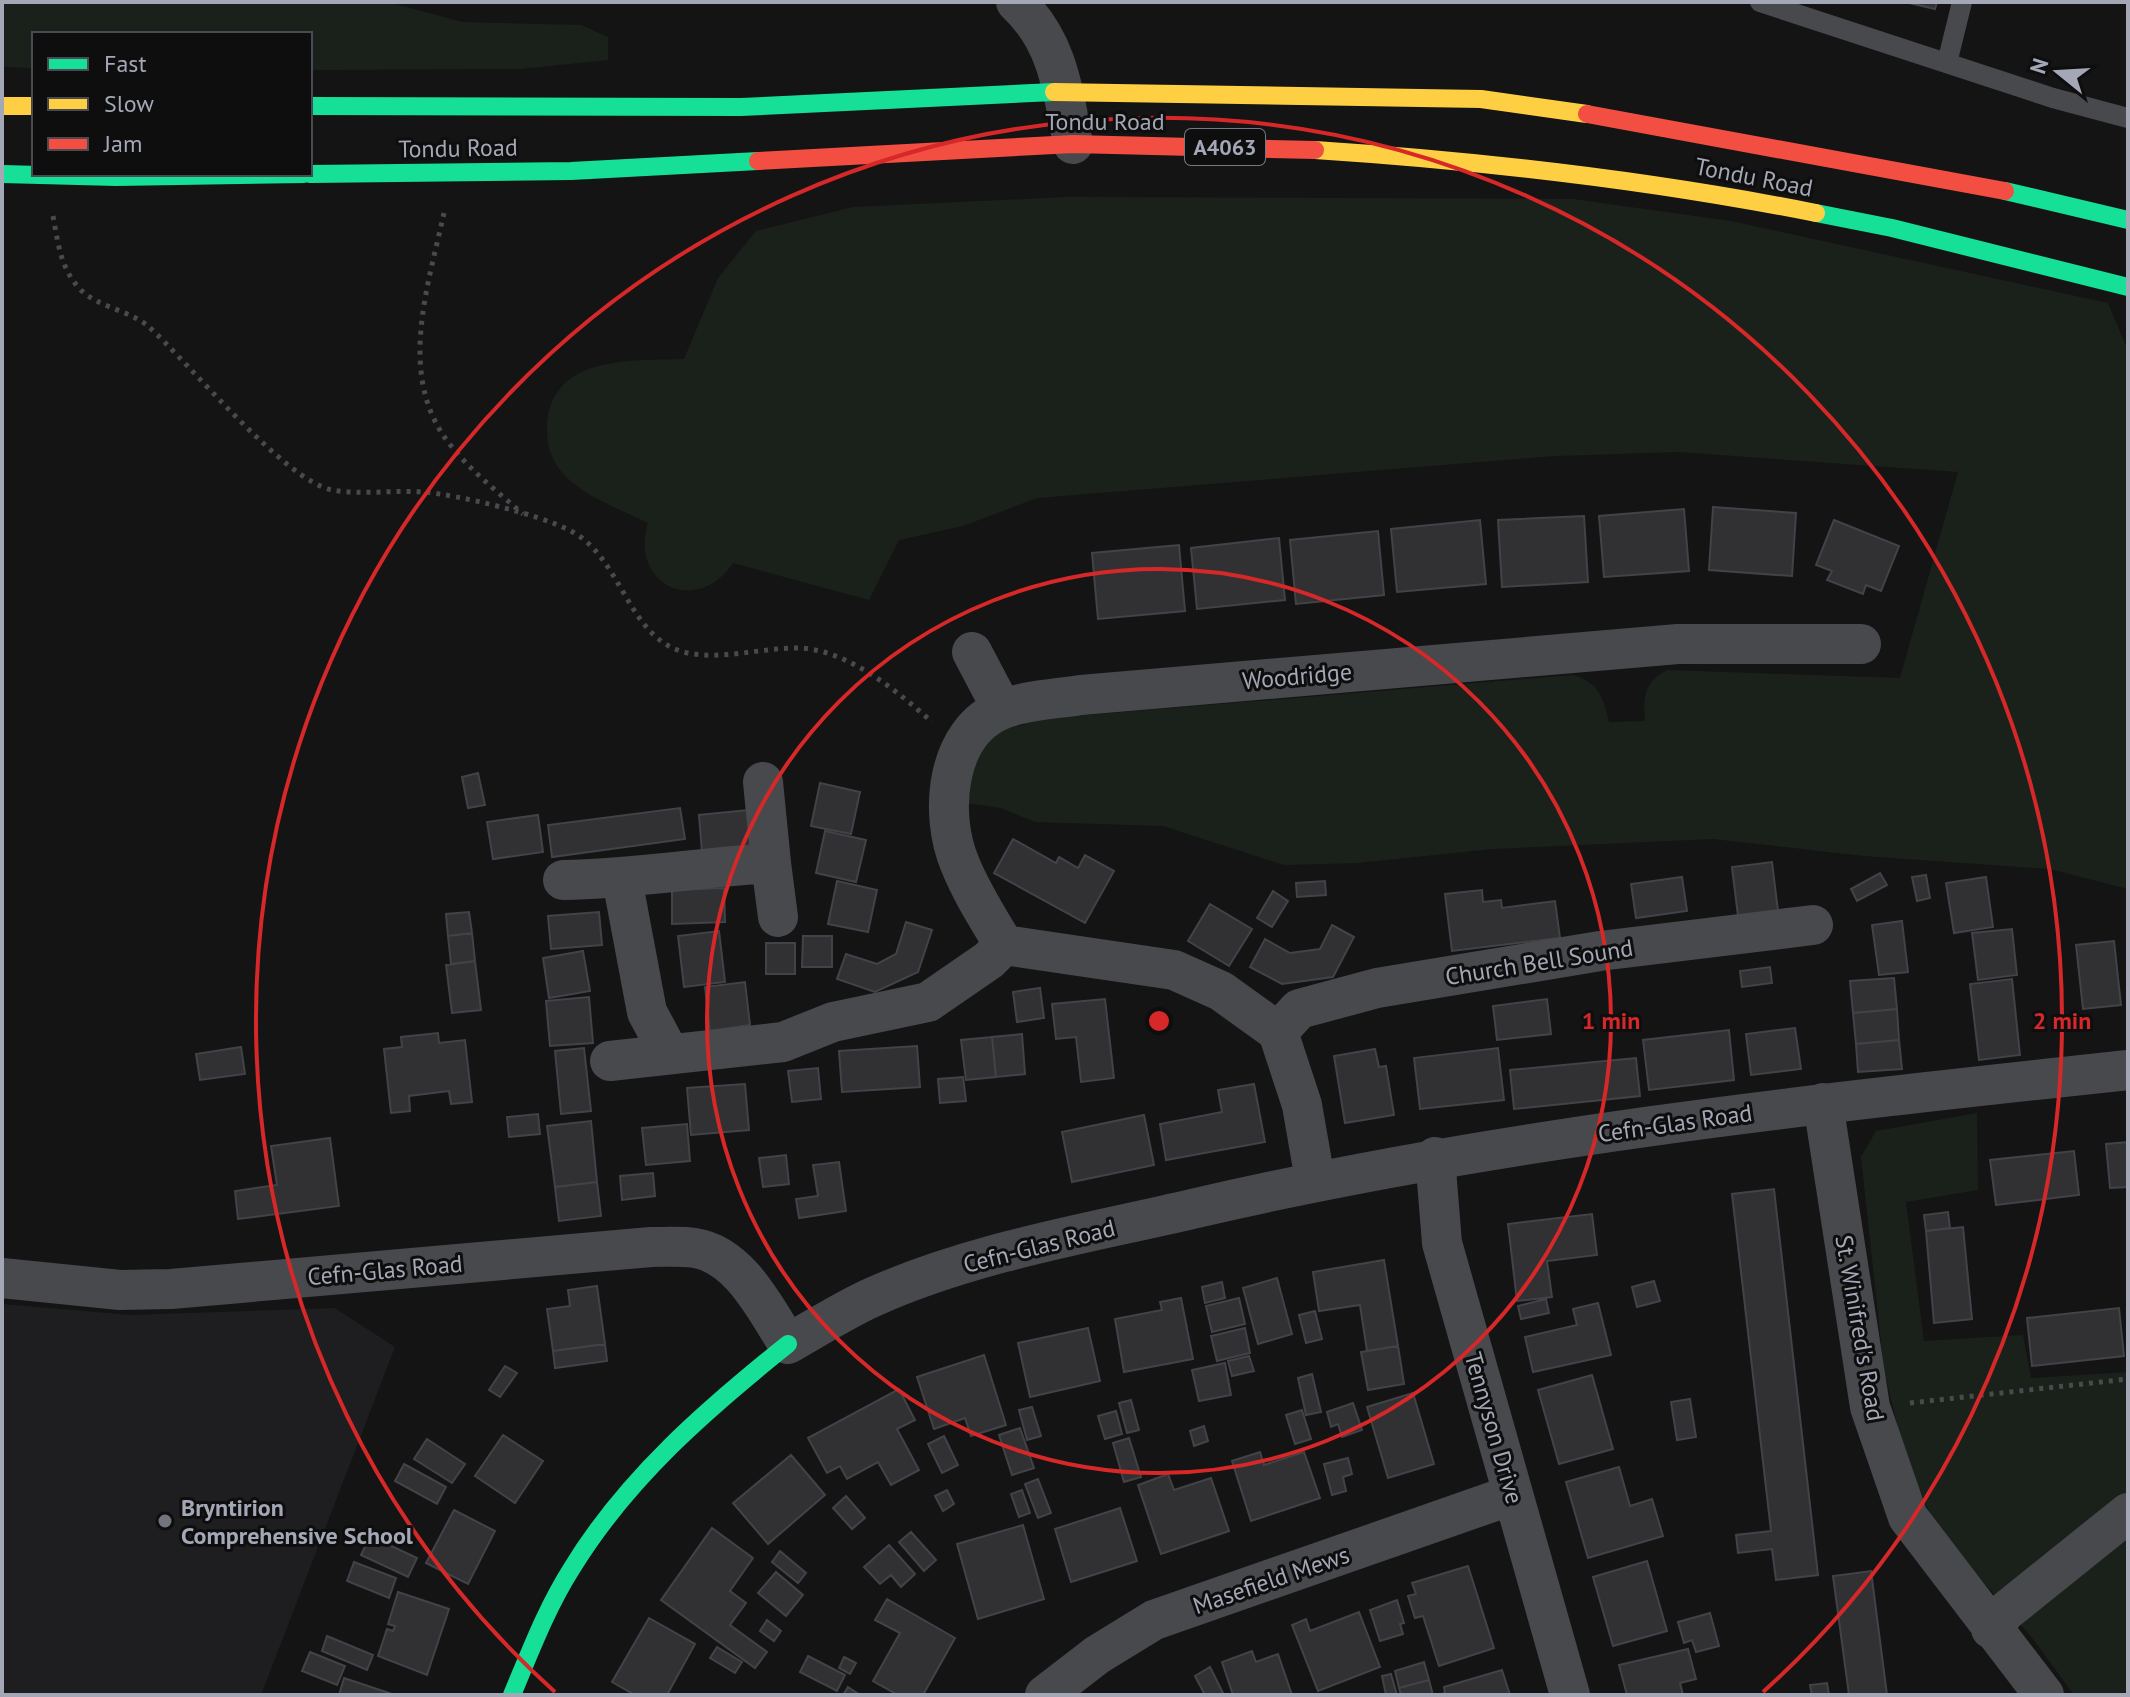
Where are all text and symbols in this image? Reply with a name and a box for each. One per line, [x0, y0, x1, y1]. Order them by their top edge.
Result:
legend [32, 32, 312, 176]
north arrow [2018, 32, 2098, 112]
text: Fast [104, 48, 147, 79]
text: N [2023, 55, 2055, 77]
text: Slow [104, 88, 154, 119]
street label: Tondu Road [1045, 106, 1165, 137]
text: Jam [103, 128, 142, 159]
road number: A4063 [1185, 129, 1265, 165]
street label: Tondu Road [398, 131, 518, 165]
street label: Tondu Road [1692, 150, 1816, 204]
street label: Woodridge [1241, 656, 1353, 696]
street label: Church Bell Sound [1443, 932, 1635, 992]
text: 1 min [1582, 1005, 1640, 1036]
text: 2 min [2033, 1005, 2091, 1036]
centre of rings [1145, 1007, 1173, 1035]
street label: Cefn-Glas Road [1596, 1097, 1754, 1149]
street label: Cefn-Glas Road [960, 1212, 1118, 1280]
street label: St. Winifred's Road [1828, 1233, 1892, 1423]
street label: Cefn-Glas Road [306, 1248, 464, 1292]
street label: Tennyson Drive [1458, 1349, 1530, 1507]
place label: Bryntirion Comprehensive School [181, 1492, 414, 1551]
marker: Bryntirion Comprehensive School [156, 1512, 174, 1530]
street label: Masefield Mews [1189, 1539, 1353, 1621]

